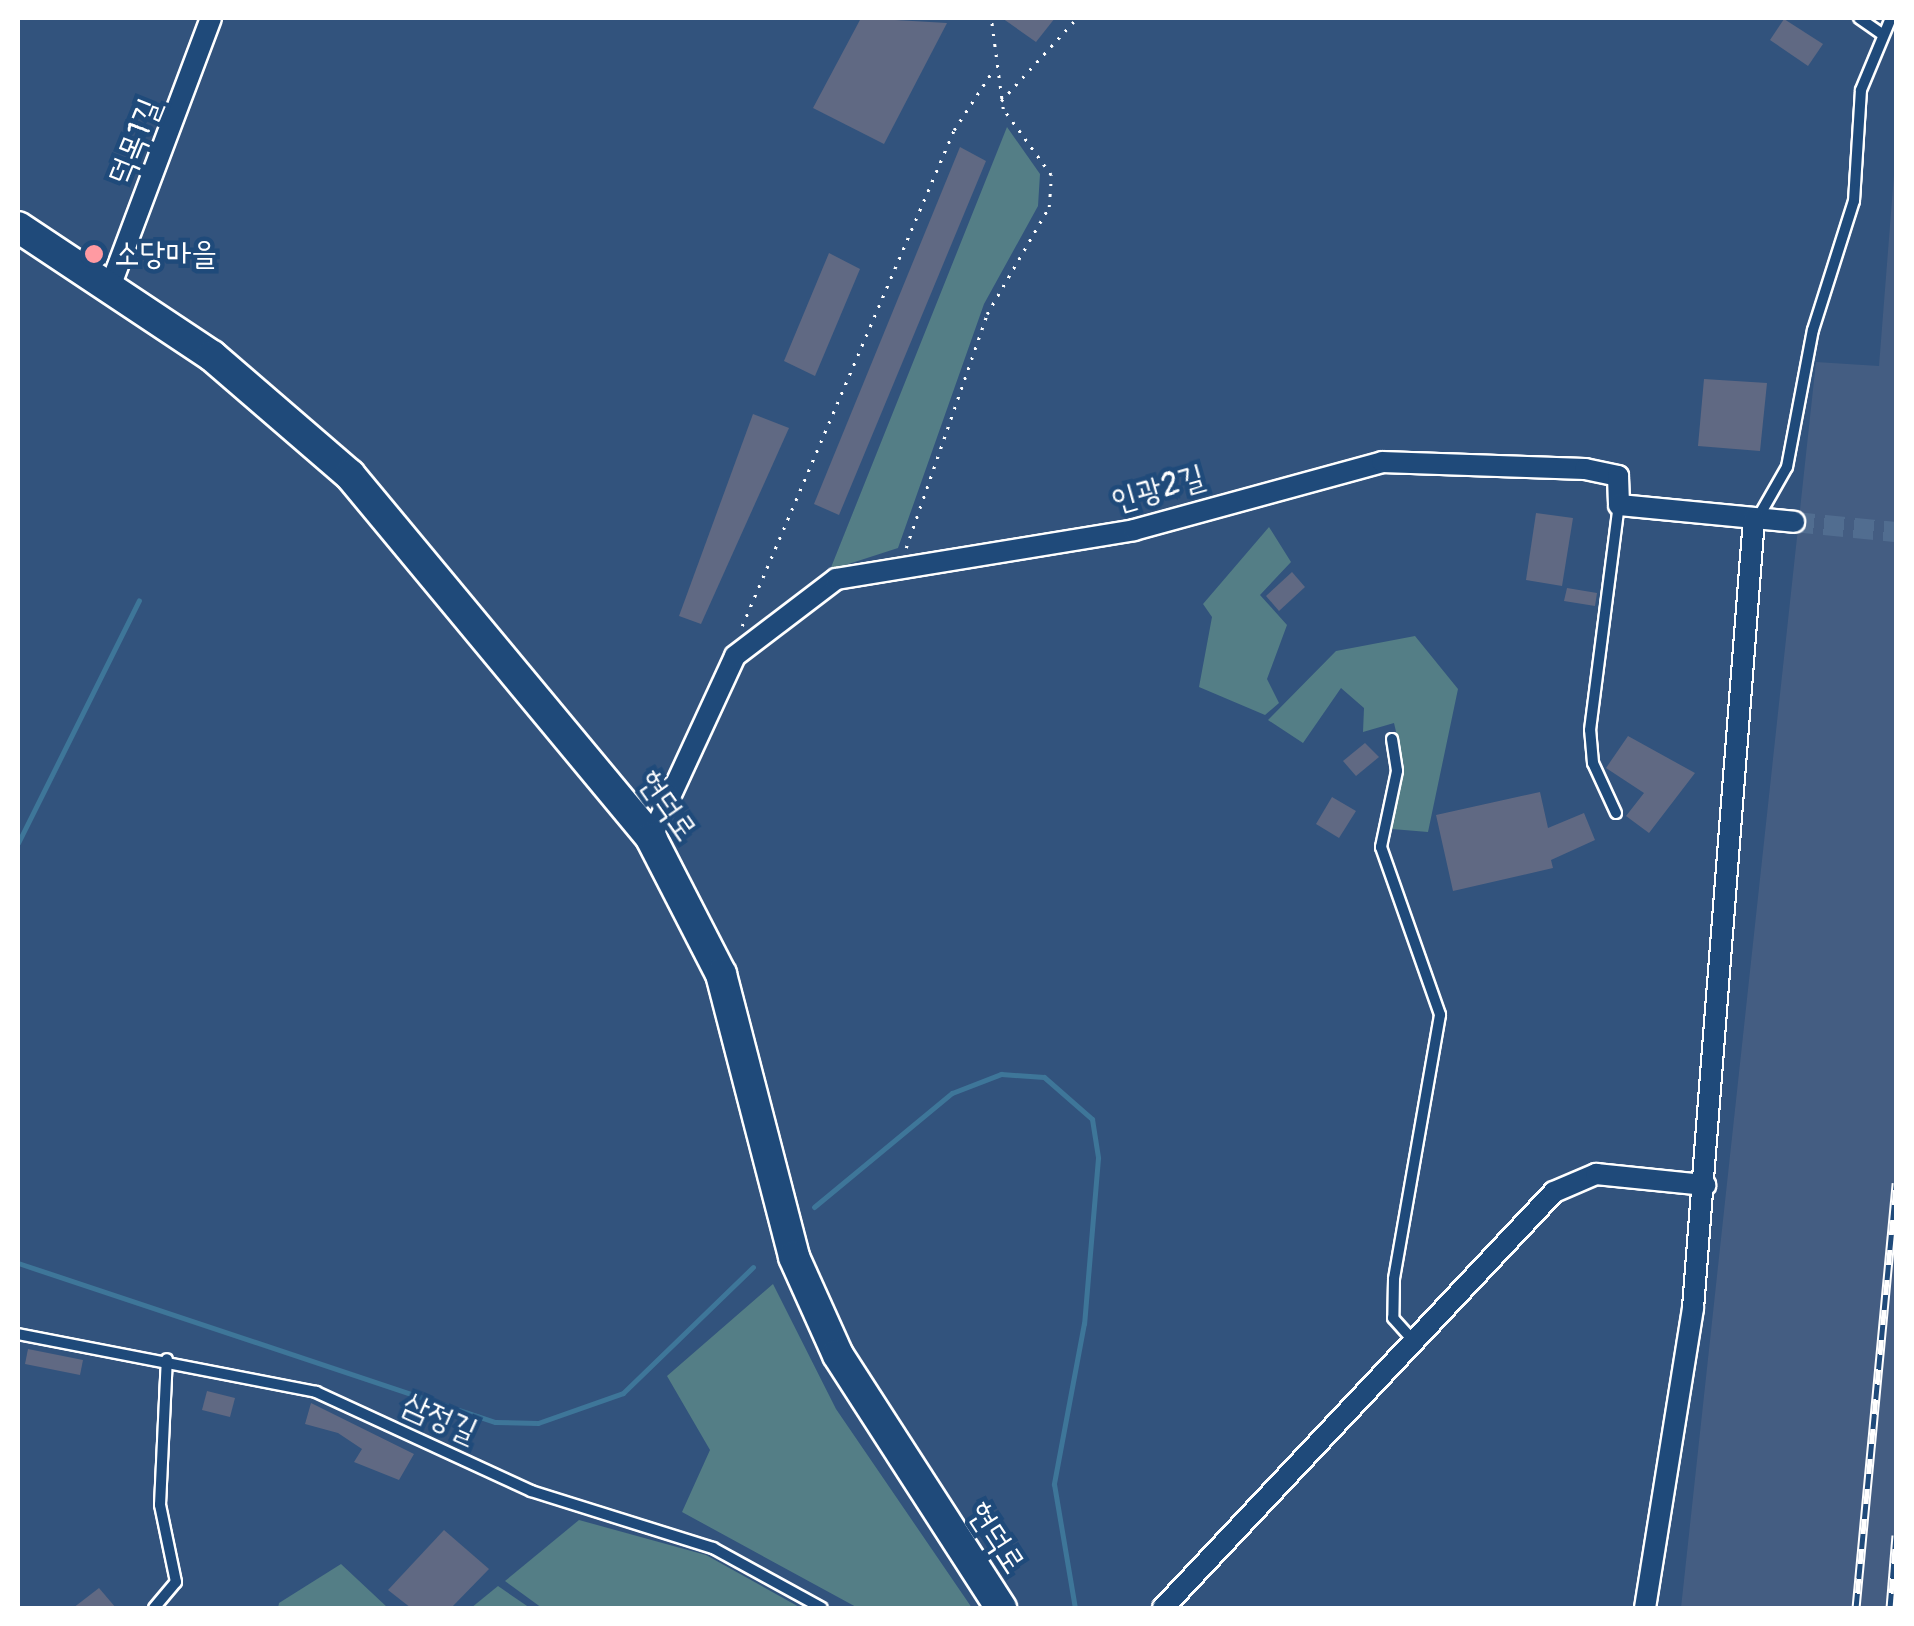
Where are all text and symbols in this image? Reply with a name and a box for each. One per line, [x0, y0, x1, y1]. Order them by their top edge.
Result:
street label: 덕목1길 [100, 93, 170, 191]
place label: 소당마을 [114, 235, 217, 273]
marker: 소당마을 [83, 243, 105, 265]
street label: 인광2길 [1107, 457, 1209, 521]
street label: 현덕로 [629, 763, 705, 849]
street label: 삼정길 [397, 1385, 483, 1451]
street label: 현덕로 [959, 1495, 1033, 1581]

